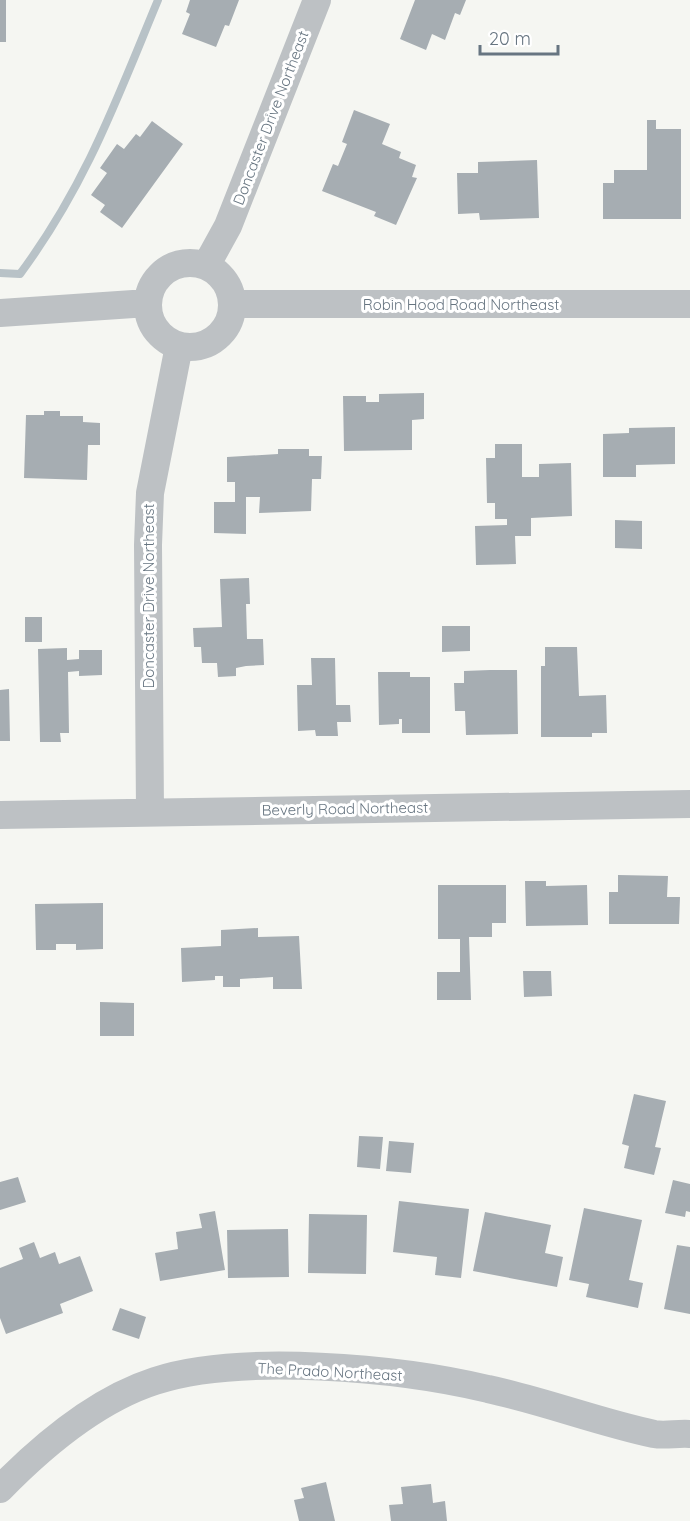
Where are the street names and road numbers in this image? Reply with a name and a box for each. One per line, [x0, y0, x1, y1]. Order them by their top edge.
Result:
street label: Doncaster Drive Northeast [228, 28, 313, 208]
street label: Robin Hood Road Northeast [363, 295, 559, 314]
street label: Doncaster Drive Northeast [139, 503, 158, 689]
street label: Beverly Road Northeast [262, 798, 428, 819]
street label: The Prado Northeast [257, 1358, 403, 1385]

